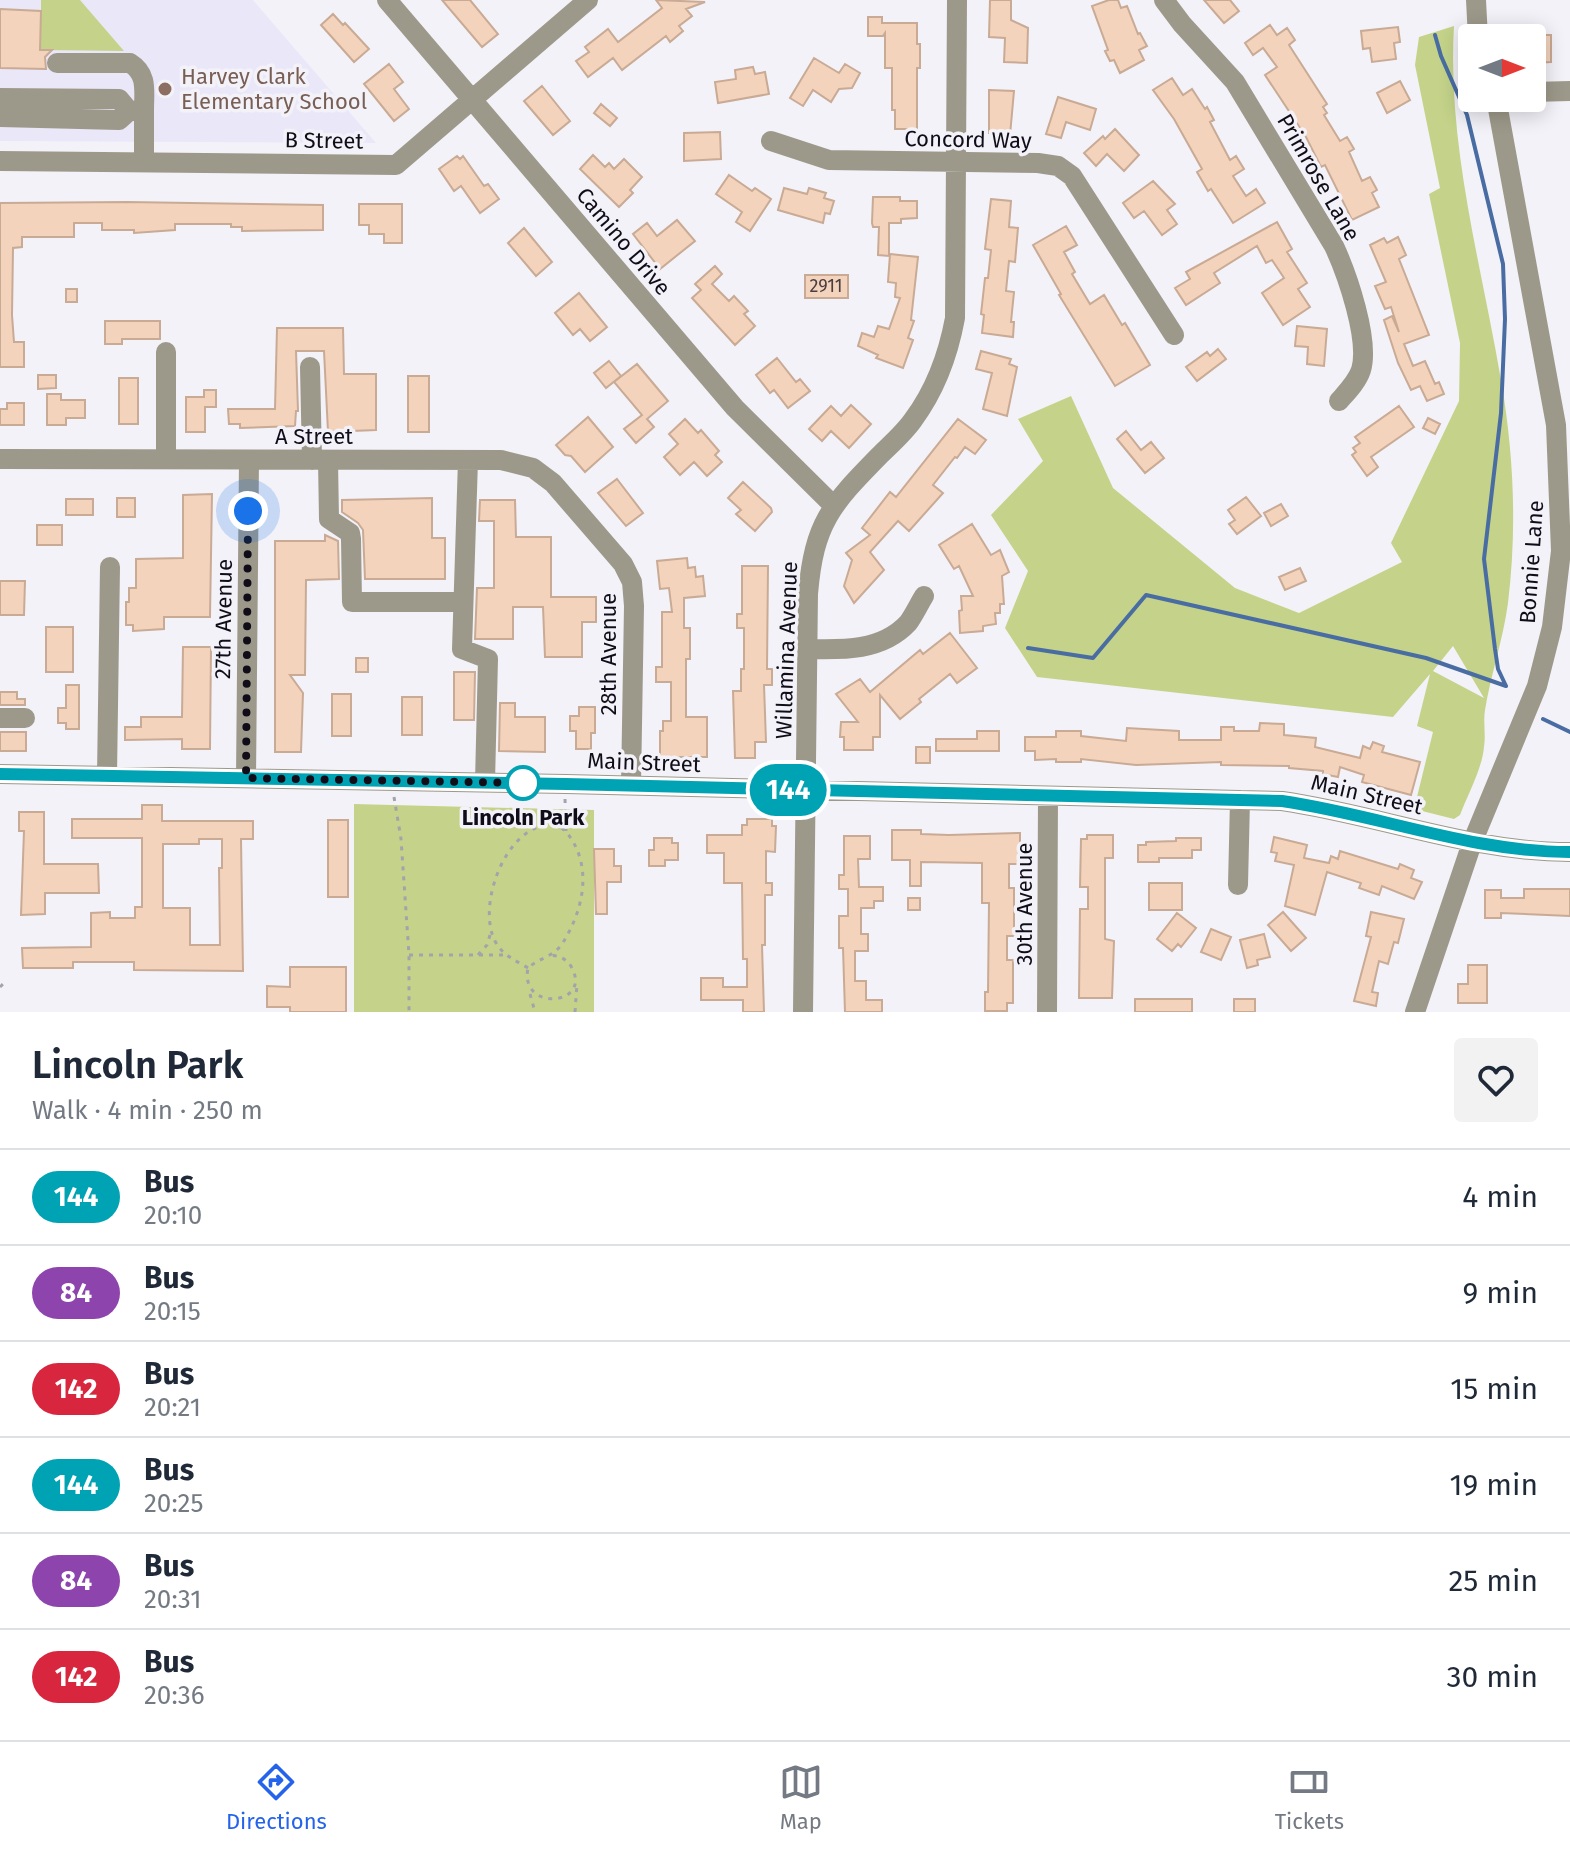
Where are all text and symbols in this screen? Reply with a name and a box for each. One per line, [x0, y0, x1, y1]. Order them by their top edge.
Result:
north arrow [1458, 24, 1546, 112]
map controls [1458, 24, 1546, 112]
place label: Harvey Clark Elementary School [181, 63, 367, 115]
marker: Harvey Clark Elementary School [156, 80, 174, 98]
street label: Primrose Lane [1271, 109, 1366, 246]
street label: Concord Way [904, 125, 1032, 154]
street label: B Street [284, 126, 364, 155]
street label: Camino Drive [571, 182, 676, 301]
house number: 2911 [809, 275, 843, 297]
street label: A Street [275, 423, 353, 450]
your location [228, 491, 268, 531]
street label: Bonnie Lane [1514, 499, 1549, 625]
street label: 27th Avenue [209, 559, 238, 679]
street label: Willamina Avenue [770, 561, 803, 739]
street label: 28th Avenue [595, 593, 622, 715]
street label: Main Street [587, 747, 701, 778]
line badge: 144 [742, 764, 834, 816]
marker: Lincoln Park [506, 766, 540, 800]
street label: Main Street [1308, 769, 1425, 820]
text: 144 [766, 773, 810, 806]
place label: Lincoln Park [462, 804, 585, 831]
street label: 30th Avenue [1011, 843, 1038, 965]
button: heart [1454, 1038, 1538, 1122]
text: Lincoln Park [32, 1042, 243, 1088]
text: Walk · 4 min · 250 m [32, 1095, 263, 1126]
text: Bus [144, 1164, 194, 1200]
text: 4 min [1462, 1179, 1538, 1215]
text: 144 [54, 1180, 98, 1213]
text: 20:10 [144, 1200, 202, 1231]
text: Bus [144, 1260, 194, 1296]
text: 9 min [1463, 1275, 1538, 1311]
text: 84 [60, 1276, 92, 1309]
text: 20:15 [144, 1296, 201, 1327]
text: Bus [144, 1356, 194, 1392]
text: 15 min [1450, 1371, 1538, 1407]
text: 142 [55, 1372, 97, 1405]
text: 20:21 [144, 1392, 201, 1423]
text: Bus [144, 1452, 194, 1488]
text: 19 min [1450, 1467, 1538, 1503]
text: 144 [54, 1468, 98, 1501]
text: 20:25 [144, 1488, 204, 1519]
text: Bus [144, 1548, 194, 1584]
text: 25 min [1448, 1563, 1538, 1599]
text: 84 [60, 1564, 92, 1597]
text: 20:31 [144, 1584, 201, 1615]
text: Bus [144, 1644, 194, 1680]
text: 30 min [1447, 1659, 1538, 1695]
text: 142 [55, 1660, 97, 1693]
text: 20:36 [144, 1680, 205, 1711]
tab: Directions [226, 1760, 327, 1835]
tab: Map [779, 1760, 823, 1835]
tab: Tickets [1275, 1760, 1344, 1835]

